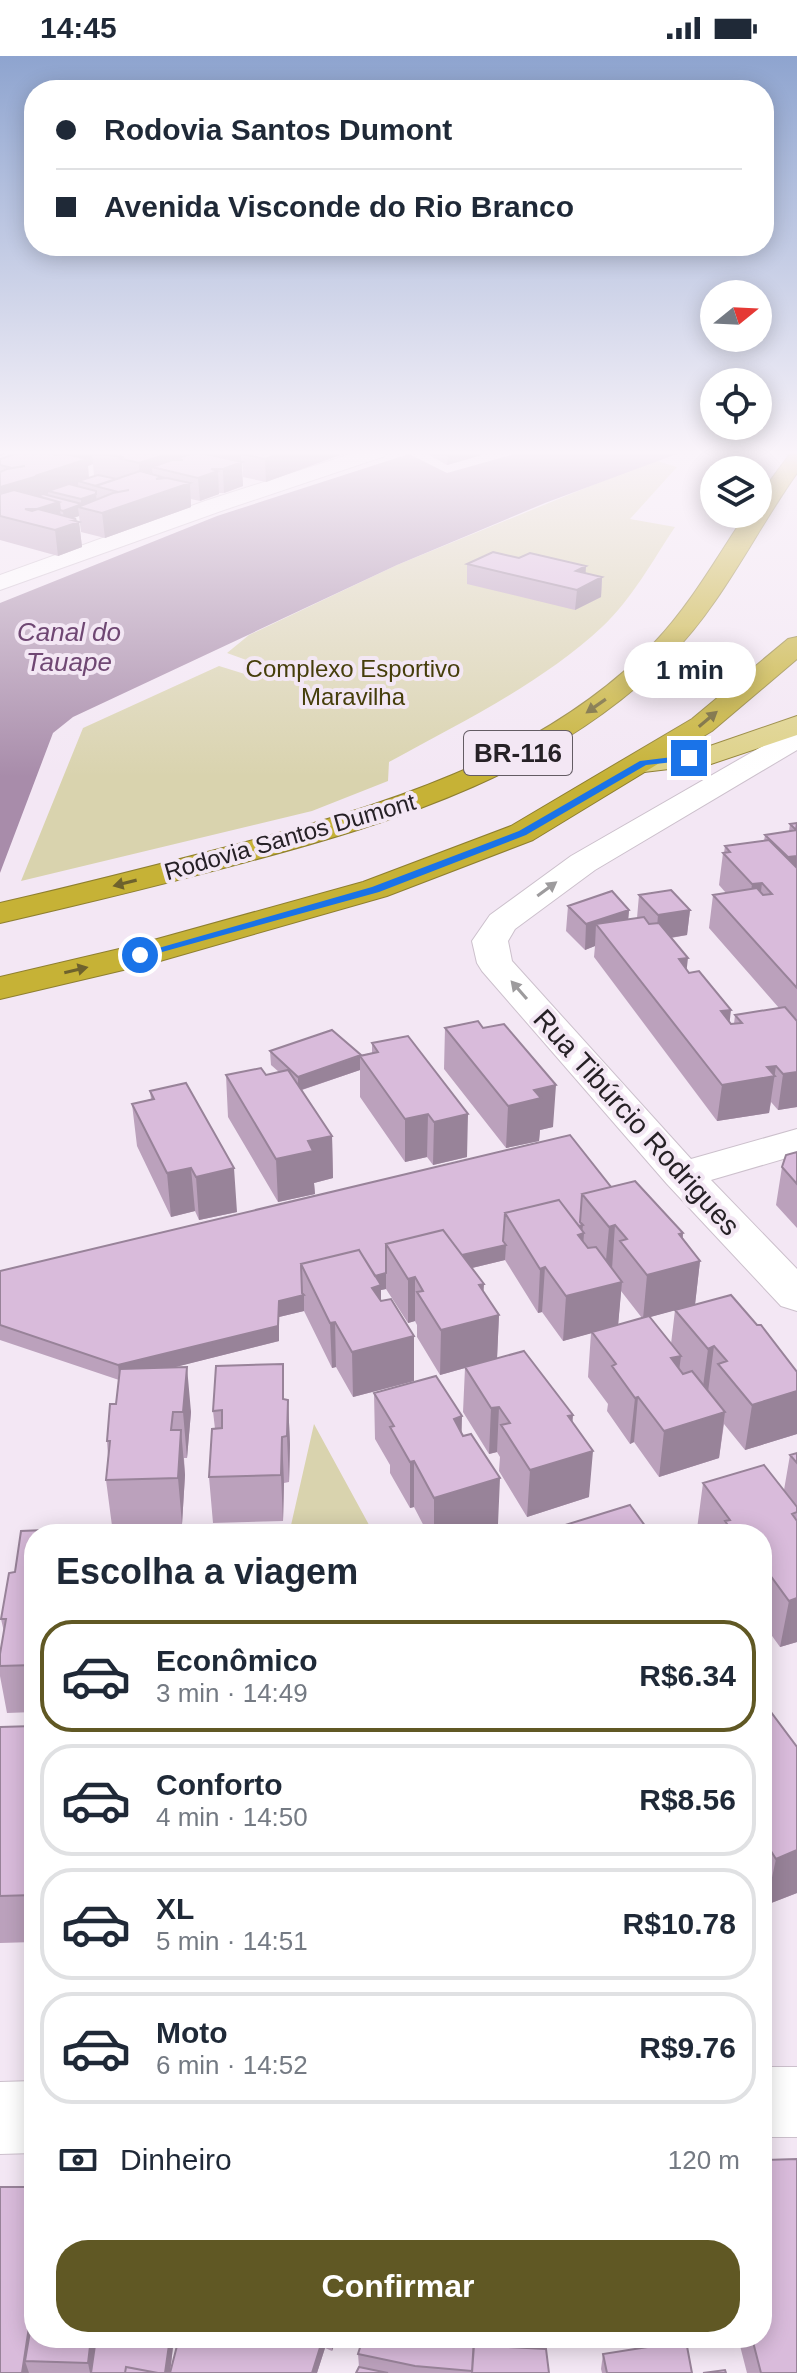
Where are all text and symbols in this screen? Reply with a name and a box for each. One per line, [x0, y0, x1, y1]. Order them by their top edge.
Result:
text: 14:45 [40, 11, 117, 44]
text: Rodovia Santos Dumont [104, 113, 452, 146]
text: Avenida Visconde do Rio Branco [104, 190, 574, 223]
north arrow [700, 280, 772, 352]
map controls [700, 280, 772, 528]
button: locate [700, 368, 772, 440]
button: layers [700, 456, 772, 528]
water label: Canal do Tauape [17, 617, 121, 677]
callout: 1 min [623, 642, 755, 698]
park label: Complexo Esportivo Maravilha [246, 655, 460, 710]
text: 1 min [656, 655, 724, 685]
one-way arrow [585, 698, 606, 713]
one-way arrow [698, 711, 718, 728]
road number: BR-116 [464, 731, 572, 775]
route end [671, 740, 707, 776]
street label: Rodovia Santos Dumont [161, 788, 419, 885]
one-way arrow [113, 878, 138, 890]
one-way arrow [536, 881, 558, 897]
route start [122, 937, 158, 973]
one-way arrow [63, 963, 88, 976]
one-way arrow [511, 981, 528, 1001]
street label: Rua Tibúrcio Rodrigues [527, 1003, 746, 1241]
text: Escolha a viagem [56, 1551, 358, 1592]
icon: car [60, 1640, 132, 1712]
text: Econômico [156, 1644, 318, 1677]
text: R$6.34 [639, 1659, 736, 1692]
text: 3 min · 14:49 [156, 1678, 308, 1708]
icon: car [60, 1764, 132, 1836]
text: Conforto [156, 1768, 283, 1801]
text: R$8.56 [639, 1783, 736, 1816]
text: 4 min · 14:50 [156, 1802, 308, 1832]
icon: car [60, 1888, 132, 1960]
text: XL [156, 1892, 194, 1925]
text: R$10.78 [623, 1907, 736, 1940]
text: 5 min · 14:51 [156, 1926, 308, 1956]
icon: car [60, 2012, 132, 2084]
text: Moto [156, 2016, 228, 2049]
text: R$9.76 [639, 2031, 736, 2064]
text: 6 min · 14:52 [156, 2050, 308, 2080]
icon: cash [56, 2138, 100, 2182]
text: Dinheiro [120, 2143, 232, 2176]
text: 120 m [668, 2145, 740, 2175]
button: Confirmar [56, 2240, 740, 2332]

